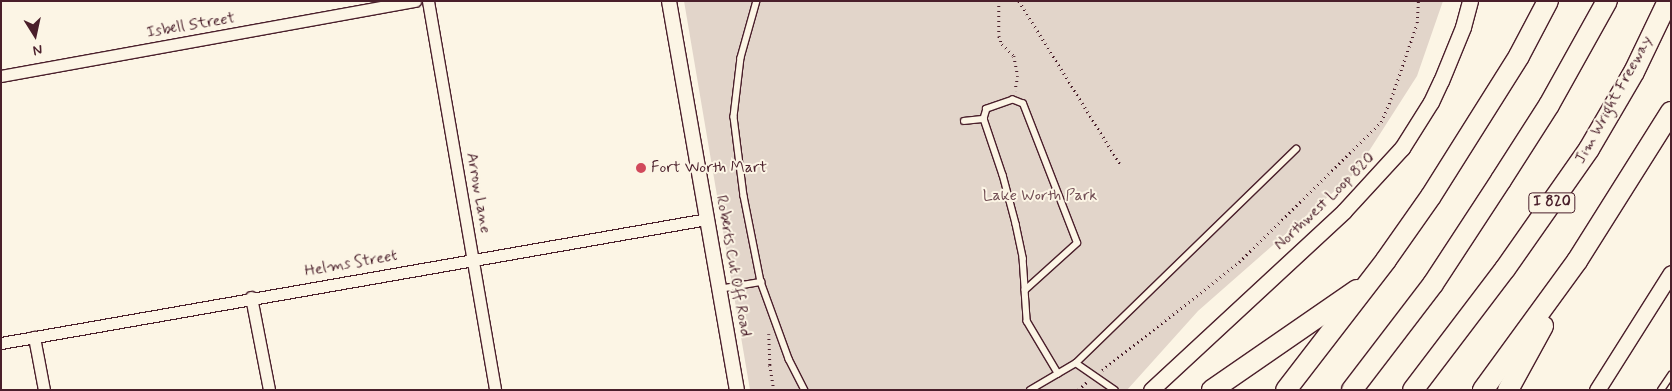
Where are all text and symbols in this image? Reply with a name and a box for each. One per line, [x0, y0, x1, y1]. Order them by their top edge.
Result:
street label: Isbell Street [146, 9, 236, 43]
north arrow [10, 10, 60, 60]
street label: Jim Wright Freeway [1571, 33, 1657, 167]
text: N [31, 40, 44, 59]
street label: Northwest Loop 820 [1271, 149, 1379, 255]
street label: Arrow Lane [462, 152, 494, 234]
place label: Fort Worth Mart [651, 158, 767, 178]
marker: Fort Worth Mart [635, 162, 647, 174]
park label: Lake Worth Park [982, 186, 1098, 206]
road number: I 820 [1528, 190, 1576, 216]
street label: Roberts Cut Off Road [711, 193, 755, 339]
street label: Helms Street [302, 246, 400, 282]

